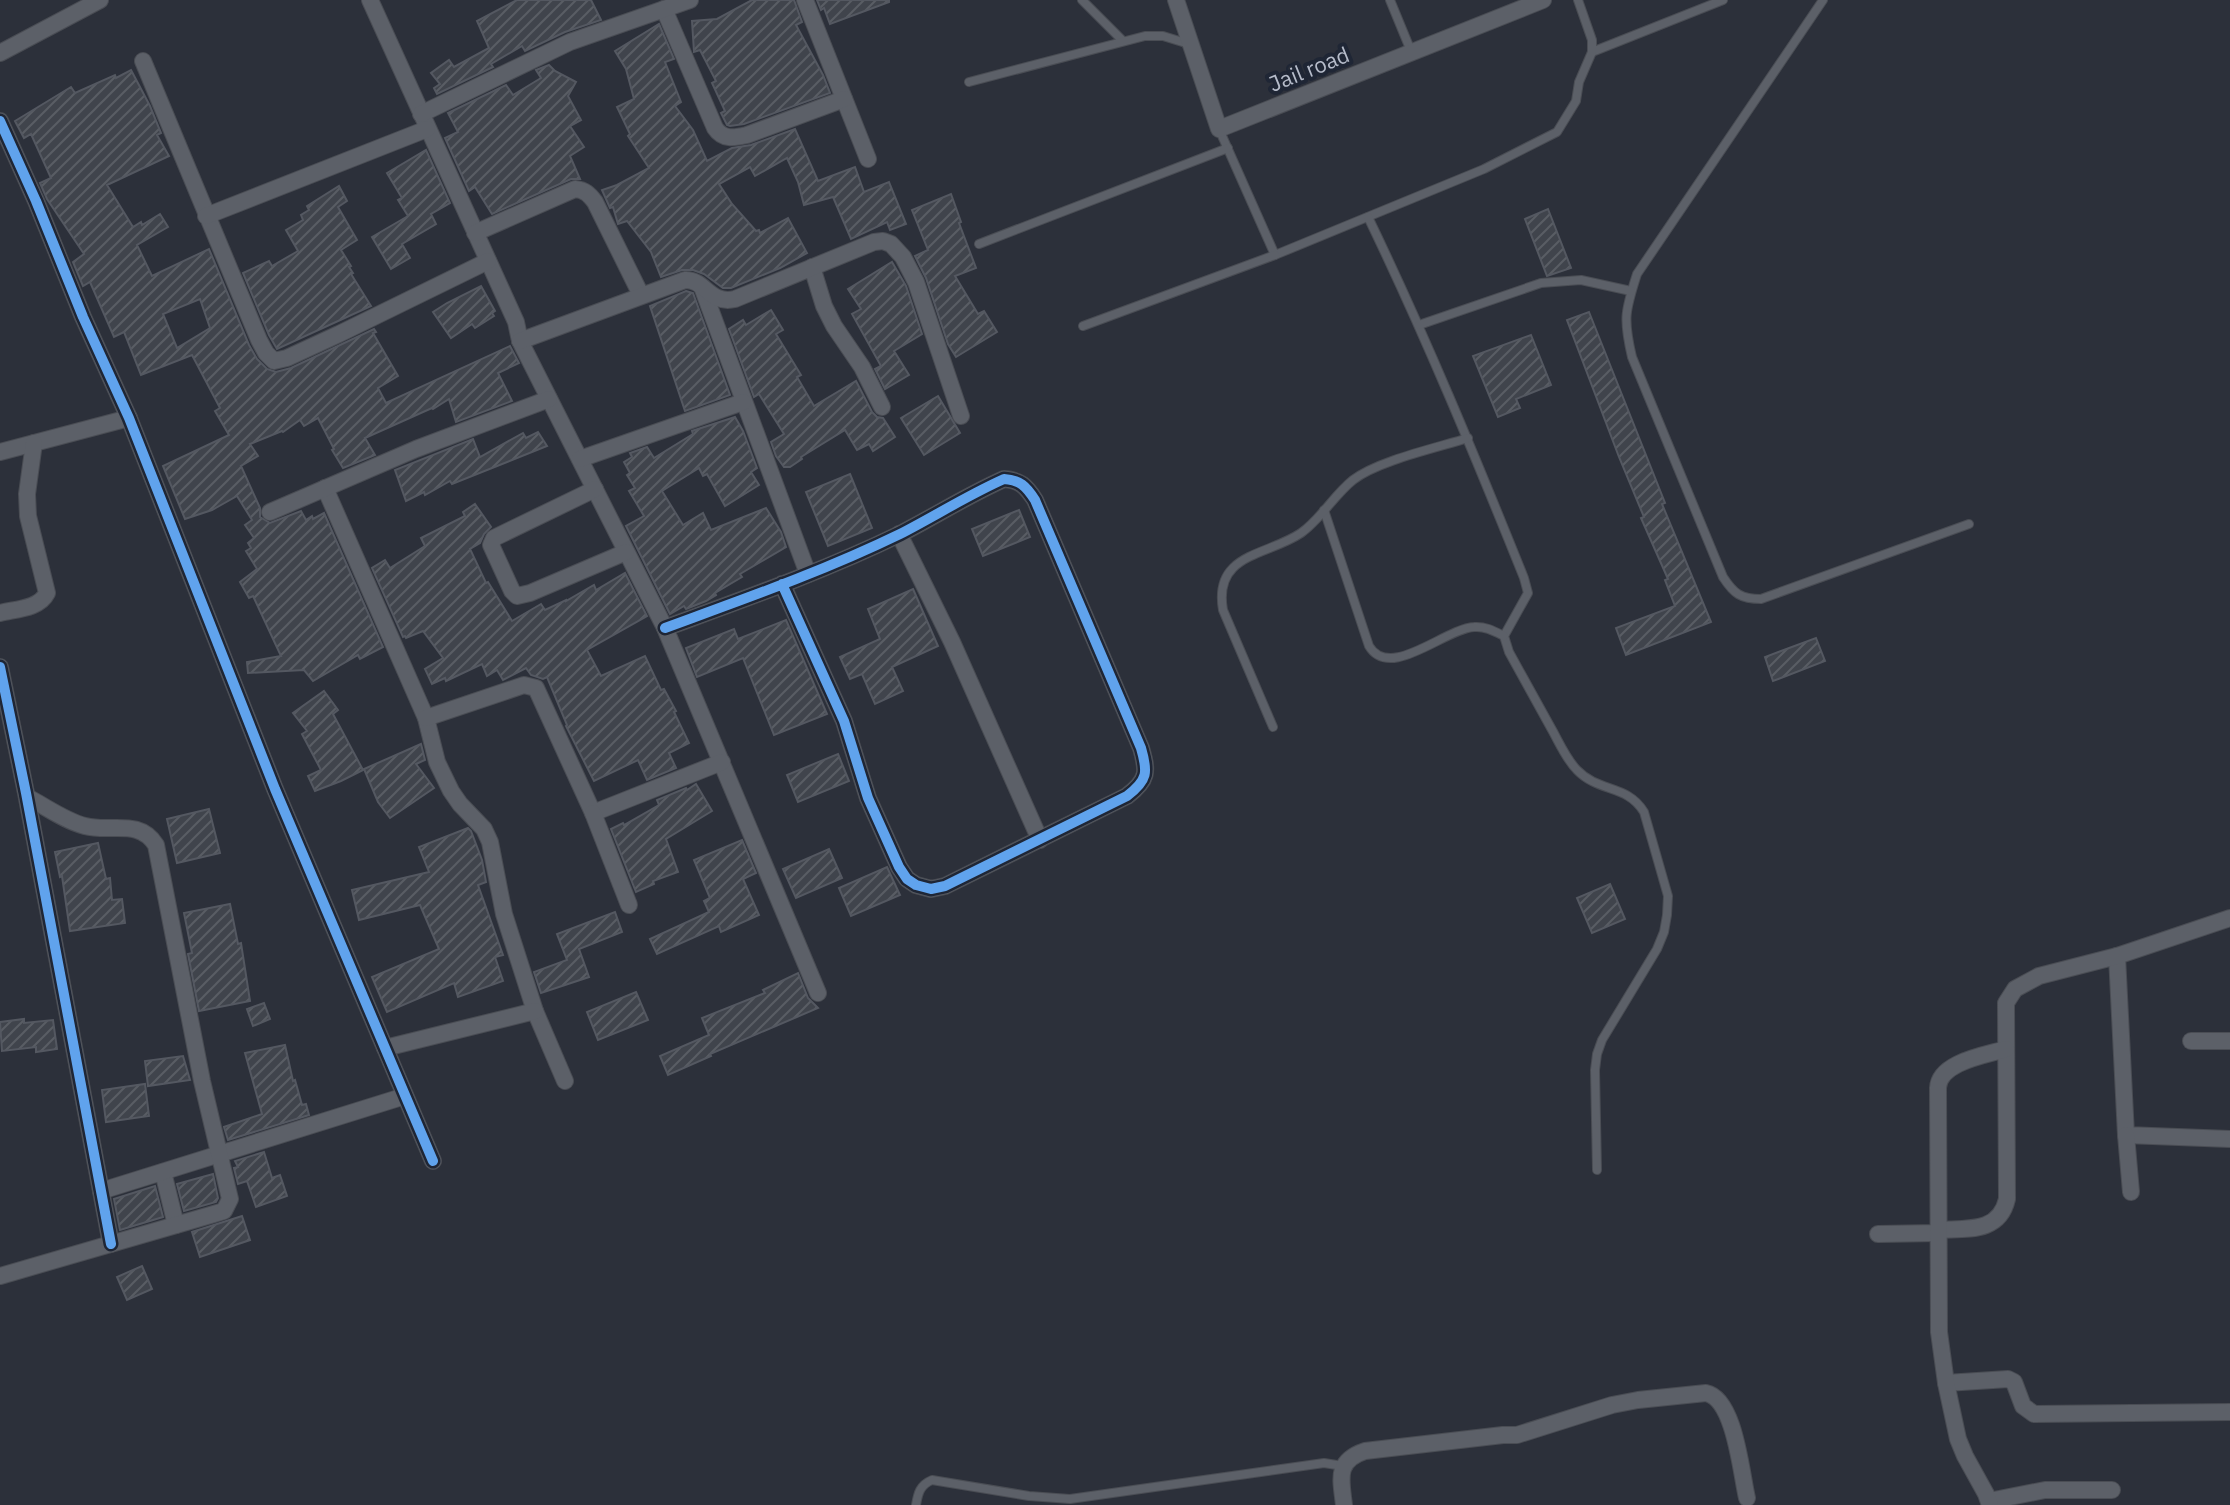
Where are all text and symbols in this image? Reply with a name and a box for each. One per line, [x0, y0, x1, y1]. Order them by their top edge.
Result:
street label: Jail road [1264, 39, 1353, 98]

